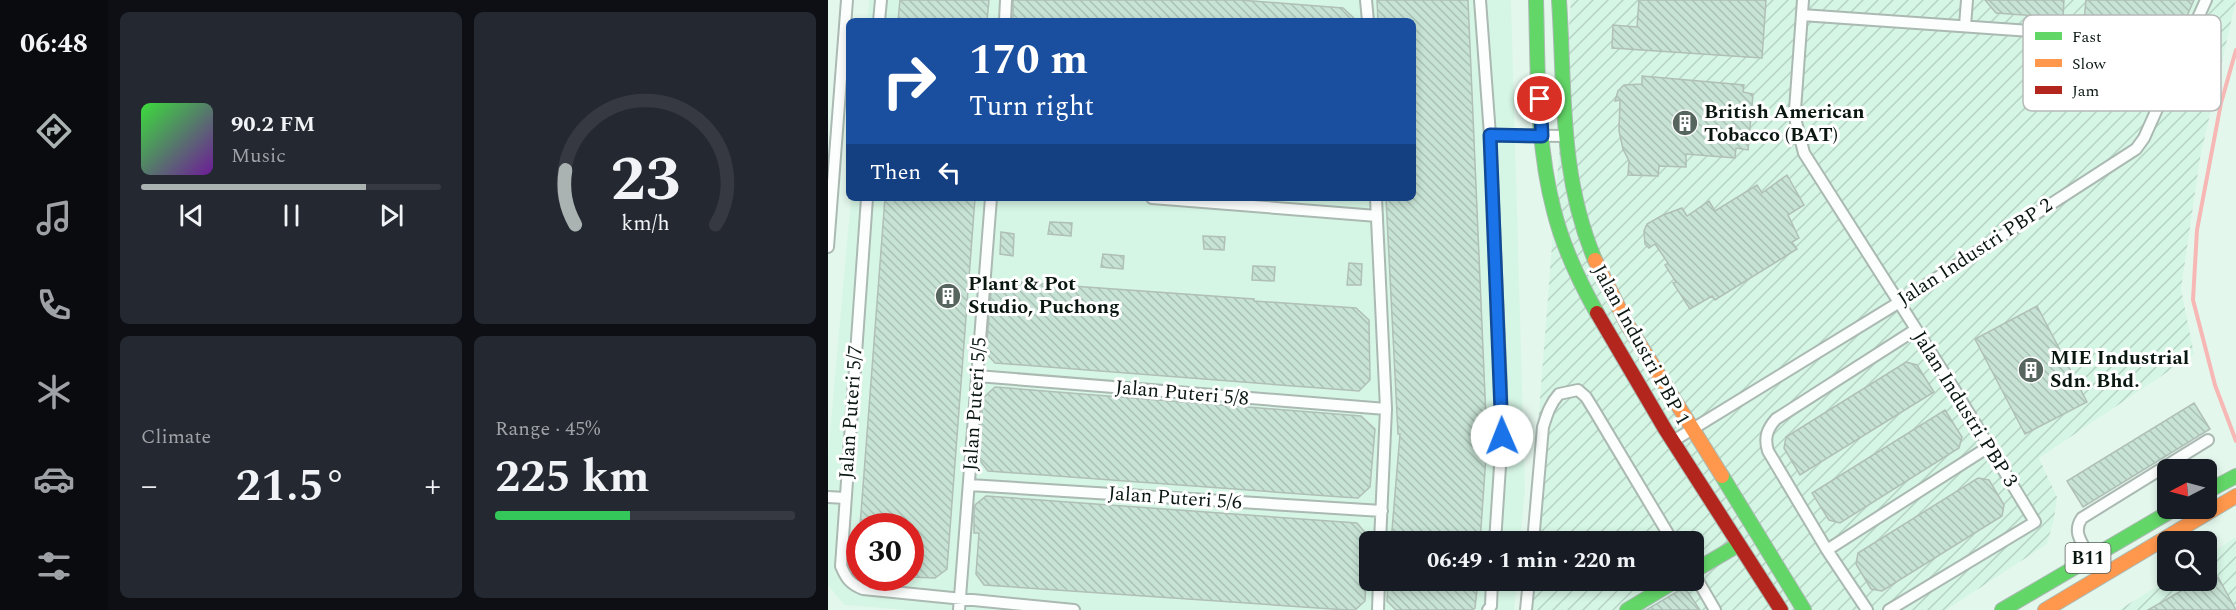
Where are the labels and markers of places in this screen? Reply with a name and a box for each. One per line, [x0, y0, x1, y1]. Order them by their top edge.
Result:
pin [1514, 73, 1565, 124]
place label: British American Tobacco (BAT) [1704, 97, 1865, 150]
building icon: British American Tobacco (BAT) [1670, 108, 1700, 138]
place label: Plant & Pot Studio, Puchong [968, 269, 1120, 322]
building icon: Plant & Pot Studio, Puchong [933, 281, 963, 311]
place label: MIE Industrial Sdn. Bhd. [2050, 343, 2189, 396]
building icon: MIE Industrial Sdn. Bhd. [2016, 355, 2046, 385]

